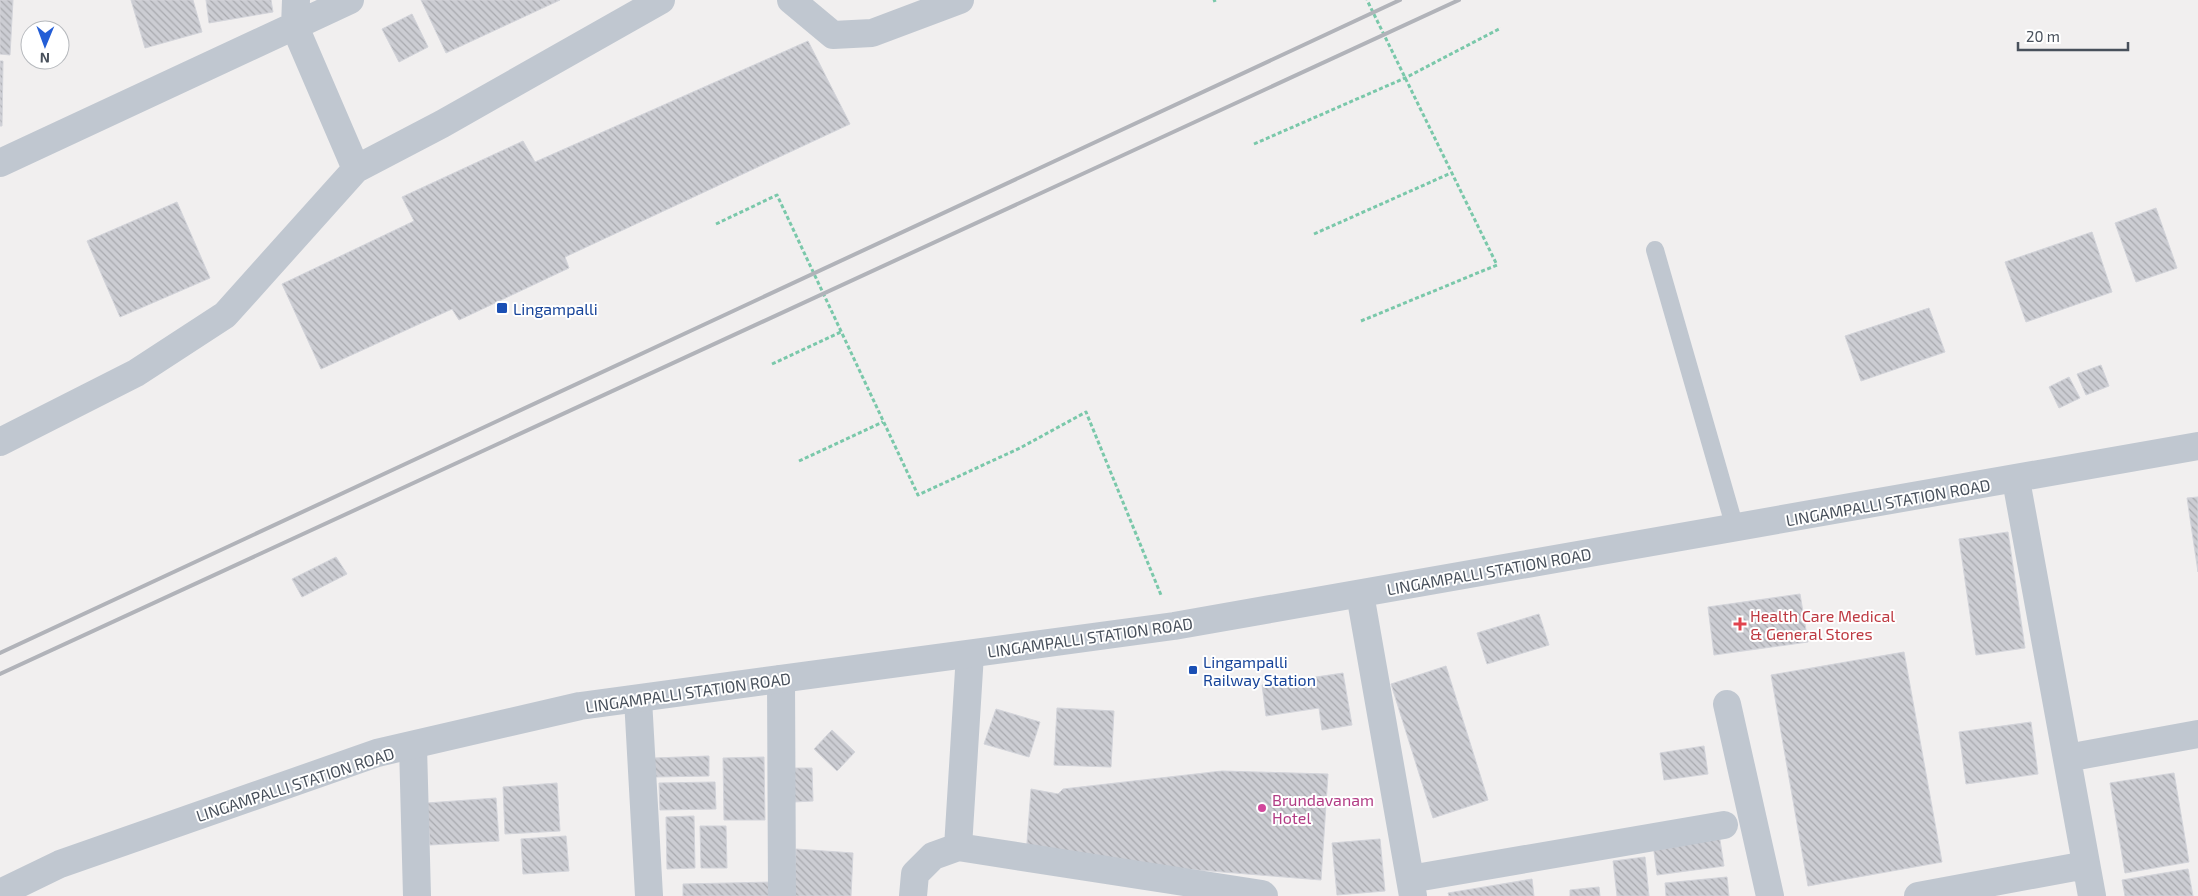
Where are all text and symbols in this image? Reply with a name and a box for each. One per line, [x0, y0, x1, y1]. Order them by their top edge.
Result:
north arrow [20, 20, 70, 70]
scale bar [2018, 20, 2128, 52]
text: 20 m [2026, 27, 2060, 45]
text: N [40, 50, 50, 67]
place label: Lingampalli [513, 299, 598, 318]
marker: Lingampalli [495, 301, 509, 315]
street label: LINGAMPALLI STATION ROAD [1784, 475, 1992, 529]
street label: LINGAMPALLI STATION ROAD [1385, 544, 1593, 598]
place label: Health Care Medical & General Stores [1750, 606, 1895, 643]
street label: LINGAMPALLI STATION ROAD [986, 613, 1194, 661]
marker: Health Care Medical & General Stores [1734, 618, 1746, 630]
place label: Lingampalli Railway Station [1203, 652, 1316, 689]
marker: Lingampalli Railway Station [1187, 664, 1199, 676]
street label: LINGAMPALLI STATION ROAD [584, 668, 792, 716]
street label: LINGAMPALLI STATION ROAD [194, 743, 396, 825]
place label: Brundavanam Hotel [1272, 790, 1374, 827]
marker: Brundavanam Hotel [1256, 802, 1268, 814]

